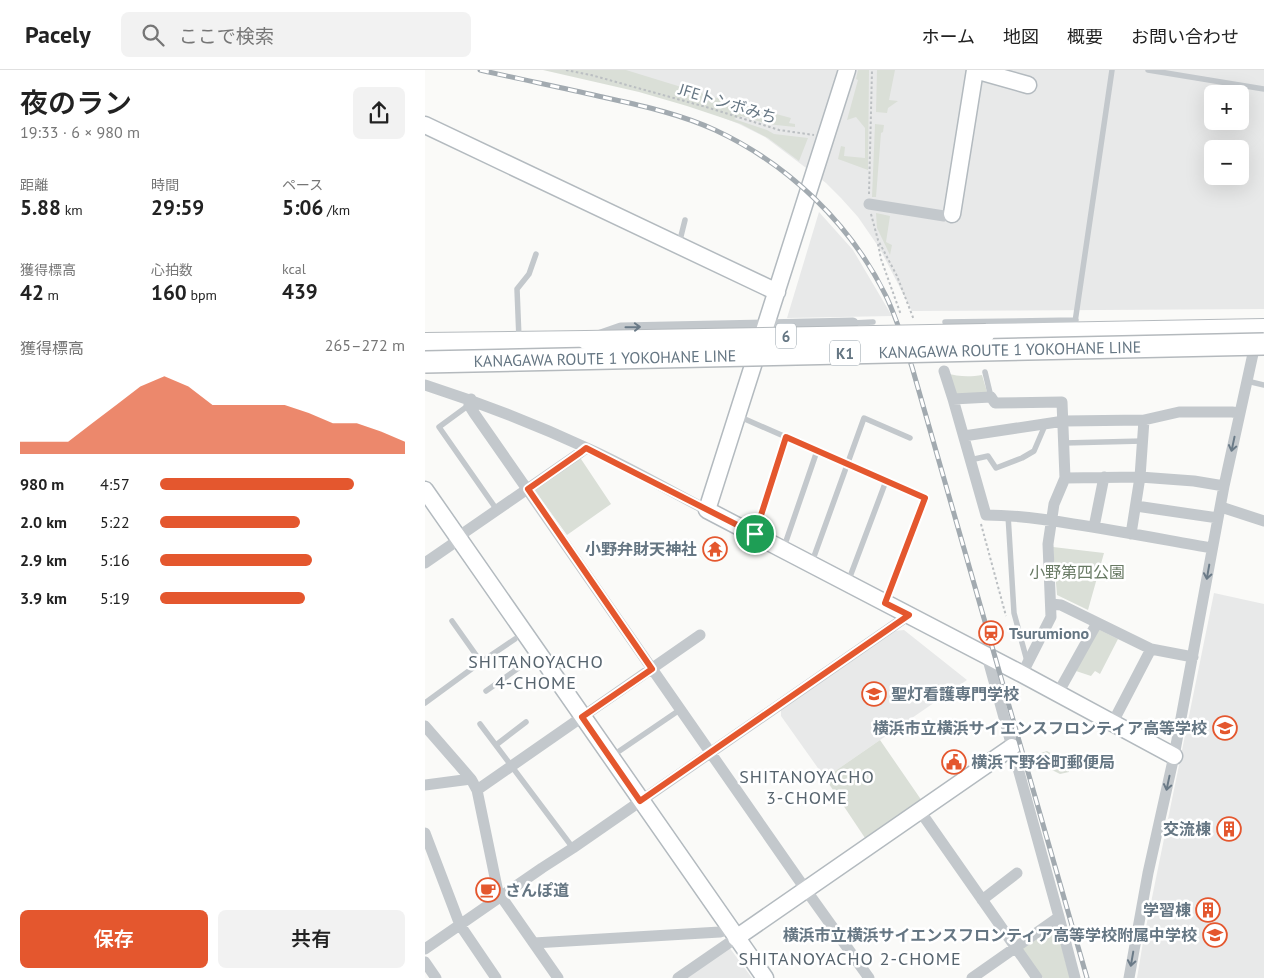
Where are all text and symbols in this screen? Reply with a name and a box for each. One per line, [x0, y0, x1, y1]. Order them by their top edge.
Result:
search box [121, 12, 471, 57]
text: Pacely [25, 19, 91, 50]
icon: search [139, 21, 167, 49]
text: ここで検索 [179, 24, 274, 48]
text: ホーム [922, 25, 975, 48]
text: 地図 [1003, 25, 1039, 48]
text: 概要 [1067, 25, 1103, 48]
text: お問い合わせ [1131, 25, 1239, 48]
street label: JFEトンボみち [676, 78, 779, 127]
text: 夜のラン [20, 84, 132, 121]
map controls [1204, 85, 1249, 185]
button: + [1204, 85, 1249, 130]
button: share [353, 87, 405, 139]
text: 19:33 · 6 × 980 m [20, 122, 140, 142]
button: − [1204, 140, 1249, 185]
text: 距離 [20, 176, 48, 194]
text: 時間 [151, 176, 179, 194]
text: ペース [282, 176, 323, 194]
text: 5.88 [20, 194, 61, 221]
text: 29:59 [151, 194, 204, 221]
text: 5:06 [282, 194, 323, 221]
text: km [61, 201, 83, 219]
text: /km [323, 201, 350, 219]
text: kcal [282, 260, 306, 278]
text: 獲得標高 [20, 261, 76, 279]
text: 心拍数 [151, 261, 193, 279]
text: 439 [282, 278, 318, 305]
text: 42 [20, 279, 44, 306]
text: 160 [151, 279, 187, 306]
text: m [44, 286, 59, 304]
text: bpm [187, 286, 217, 304]
one-way arrow [625, 323, 641, 332]
road number: 6 [776, 324, 796, 348]
text: 265–272 m [325, 335, 405, 355]
street label: KANAGAWA ROUTE 1 YOKOHANE LINE [878, 337, 1141, 362]
text: 獲得標高 [20, 338, 84, 358]
road number: K1 [830, 340, 860, 366]
street label: KANAGAWA ROUTE 1 YOKOHANE LINE [473, 345, 736, 371]
one-way arrow [1228, 436, 1237, 452]
text: 980 m [20, 474, 64, 494]
text: 4:57 [100, 474, 130, 494]
text: 2.0 km [20, 512, 67, 532]
text: 5:22 [100, 512, 130, 532]
pin [734, 513, 776, 555]
icon: arrive [741, 520, 769, 548]
temple icon: 小野弁財天神社 [702, 536, 728, 562]
place label: 小野弁財天神社 [585, 539, 697, 559]
text: 2.9 km [20, 550, 67, 570]
text: 5:16 [100, 550, 130, 570]
park label: 小野第四公園 [1029, 562, 1125, 582]
one-way arrow [1202, 564, 1212, 580]
text: 3.9 km [20, 588, 67, 608]
text: 5:19 [100, 588, 130, 608]
station icon: Tsurumiono [978, 620, 1004, 646]
place label: Tsurumiono [1009, 623, 1089, 643]
district label: SHITANOYACHO 4-CHOME [468, 650, 604, 694]
school or university icon: 聖灯看護専門学校 [861, 681, 887, 707]
place label: 聖灯看護専門学校 [891, 684, 1019, 704]
school or university icon: 横浜市立横浜サイエンスフロンティア高等学校 [1212, 715, 1238, 741]
place label: 横浜市立横浜サイエンスフロンティア高等学校 [872, 718, 1207, 738]
public building icon: 横浜下野谷町郵便局 [941, 749, 967, 775]
place label: 横浜下野谷町郵便局 [971, 752, 1115, 772]
district label: SHITANOYACHO 3-CHOME [739, 765, 875, 809]
one-way arrow [1162, 775, 1172, 791]
building icon: 交流棟 [1216, 816, 1242, 842]
place label: 交流棟 [1163, 819, 1211, 839]
cafe icon: さんぽ道 [475, 877, 501, 903]
place label: さんぽ道 [505, 880, 569, 900]
building icon: 学習棟 [1195, 897, 1221, 923]
place label: 学習棟 [1143, 900, 1191, 920]
button: 保存 [20, 910, 208, 968]
button: 共有 [218, 910, 405, 968]
school or university icon: 横浜市立横浜サイエンスフロンティア高等学校附属中学校 [1202, 922, 1228, 948]
place label: 横浜市立横浜サイエンスフロンティア高等学校附属中学校 [782, 925, 1197, 945]
district label: SHITANOYACHO 2-CHOME [738, 947, 962, 970]
one-way arrow [1127, 951, 1137, 967]

